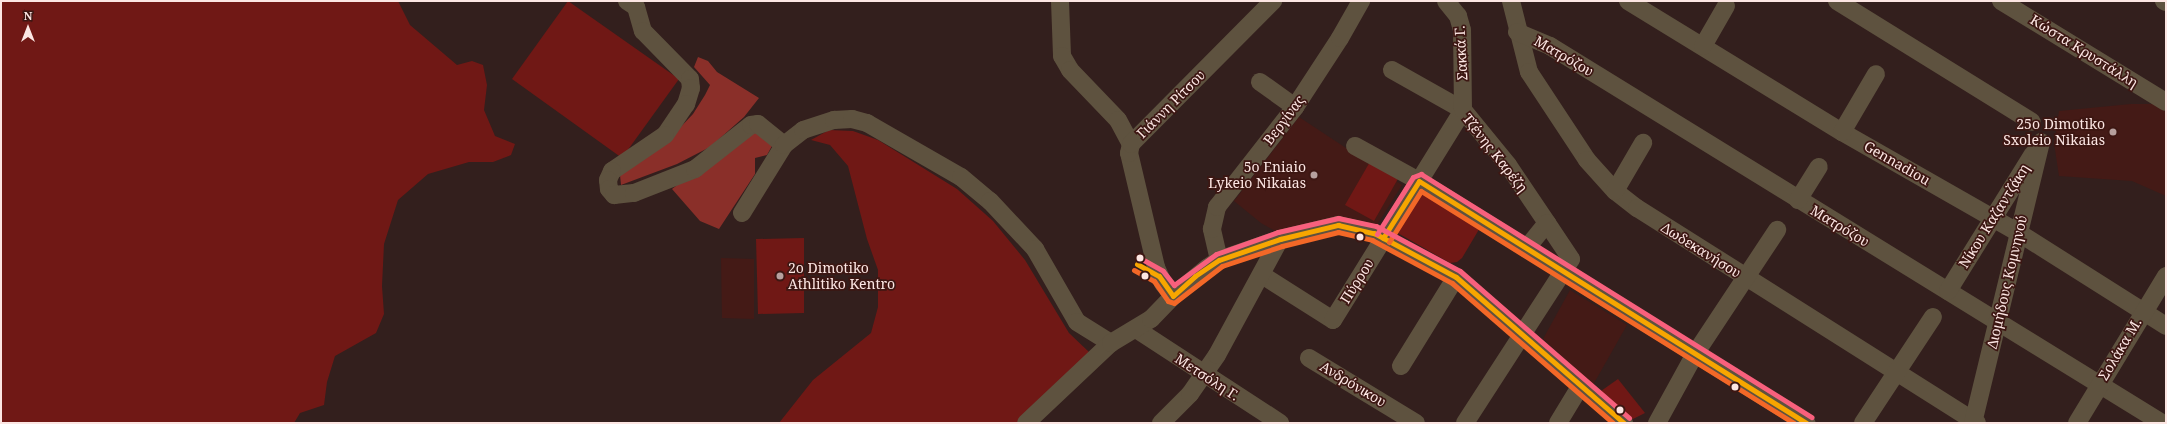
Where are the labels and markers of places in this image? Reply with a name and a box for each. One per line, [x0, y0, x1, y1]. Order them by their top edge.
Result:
place label: 25ο Dimotiko Sxoleio Nikaias [2003, 116, 2105, 148]
marker: 25ο Dimotiko Sxoleio Nikaias [2108, 127, 2118, 137]
place label: 5o Eniaio Lykeio Nikaias [1208, 159, 1306, 192]
marker: 5o Eniaio Lykeio Nikaias [1309, 170, 1319, 180]
unlabelled marker [1355, 232, 1365, 242]
unlabelled marker [1135, 253, 1145, 263]
place label: 2o Dimotiko Athlitiko Kentro [788, 260, 895, 292]
marker: 2o Dimotiko Athlitiko Kentro [775, 271, 785, 281]
unlabelled marker [1140, 271, 1150, 281]
unlabelled marker [1730, 382, 1740, 392]
unlabelled marker [1615, 405, 1625, 415]

